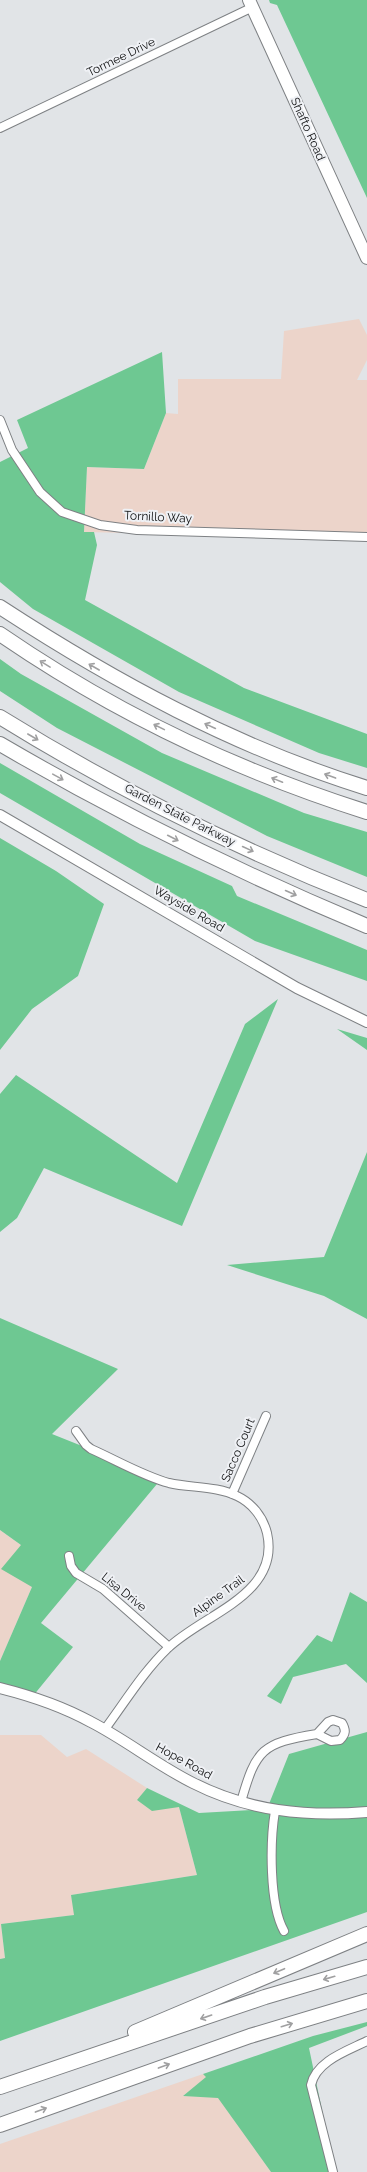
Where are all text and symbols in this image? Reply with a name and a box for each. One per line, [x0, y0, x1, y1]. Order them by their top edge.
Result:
street label: Tormee Drive [85, 34, 157, 80]
street label: Shafto Road [288, 95, 328, 163]
street label: Tornillo Way [124, 508, 193, 526]
one-way arrow [39, 659, 51, 667]
one-way arrow [88, 662, 100, 670]
one-way arrow [204, 722, 216, 730]
one-way arrow [153, 723, 165, 730]
one-way arrow [27, 733, 39, 741]
one-way arrow [324, 771, 336, 779]
one-way arrow [52, 774, 64, 782]
one-way arrow [272, 776, 284, 783]
street label: Garden State Parkway [122, 781, 238, 849]
one-way arrow [167, 835, 179, 842]
one-way arrow [242, 846, 254, 853]
street label: Wayside Road [151, 883, 227, 935]
one-way arrow [284, 890, 296, 897]
street label: Sacco Court [218, 1416, 258, 1484]
street label: Lisa Drive [99, 1570, 149, 1614]
street label: Alpine Trail [189, 1572, 247, 1620]
street label: Hope Road [153, 1740, 215, 1782]
one-way arrow [274, 1967, 286, 1975]
one-way arrow [323, 1975, 336, 1982]
one-way arrow [199, 2014, 212, 2021]
one-way arrow [280, 2021, 293, 2028]
one-way arrow [157, 2062, 169, 2070]
one-way arrow [35, 2106, 48, 2113]

